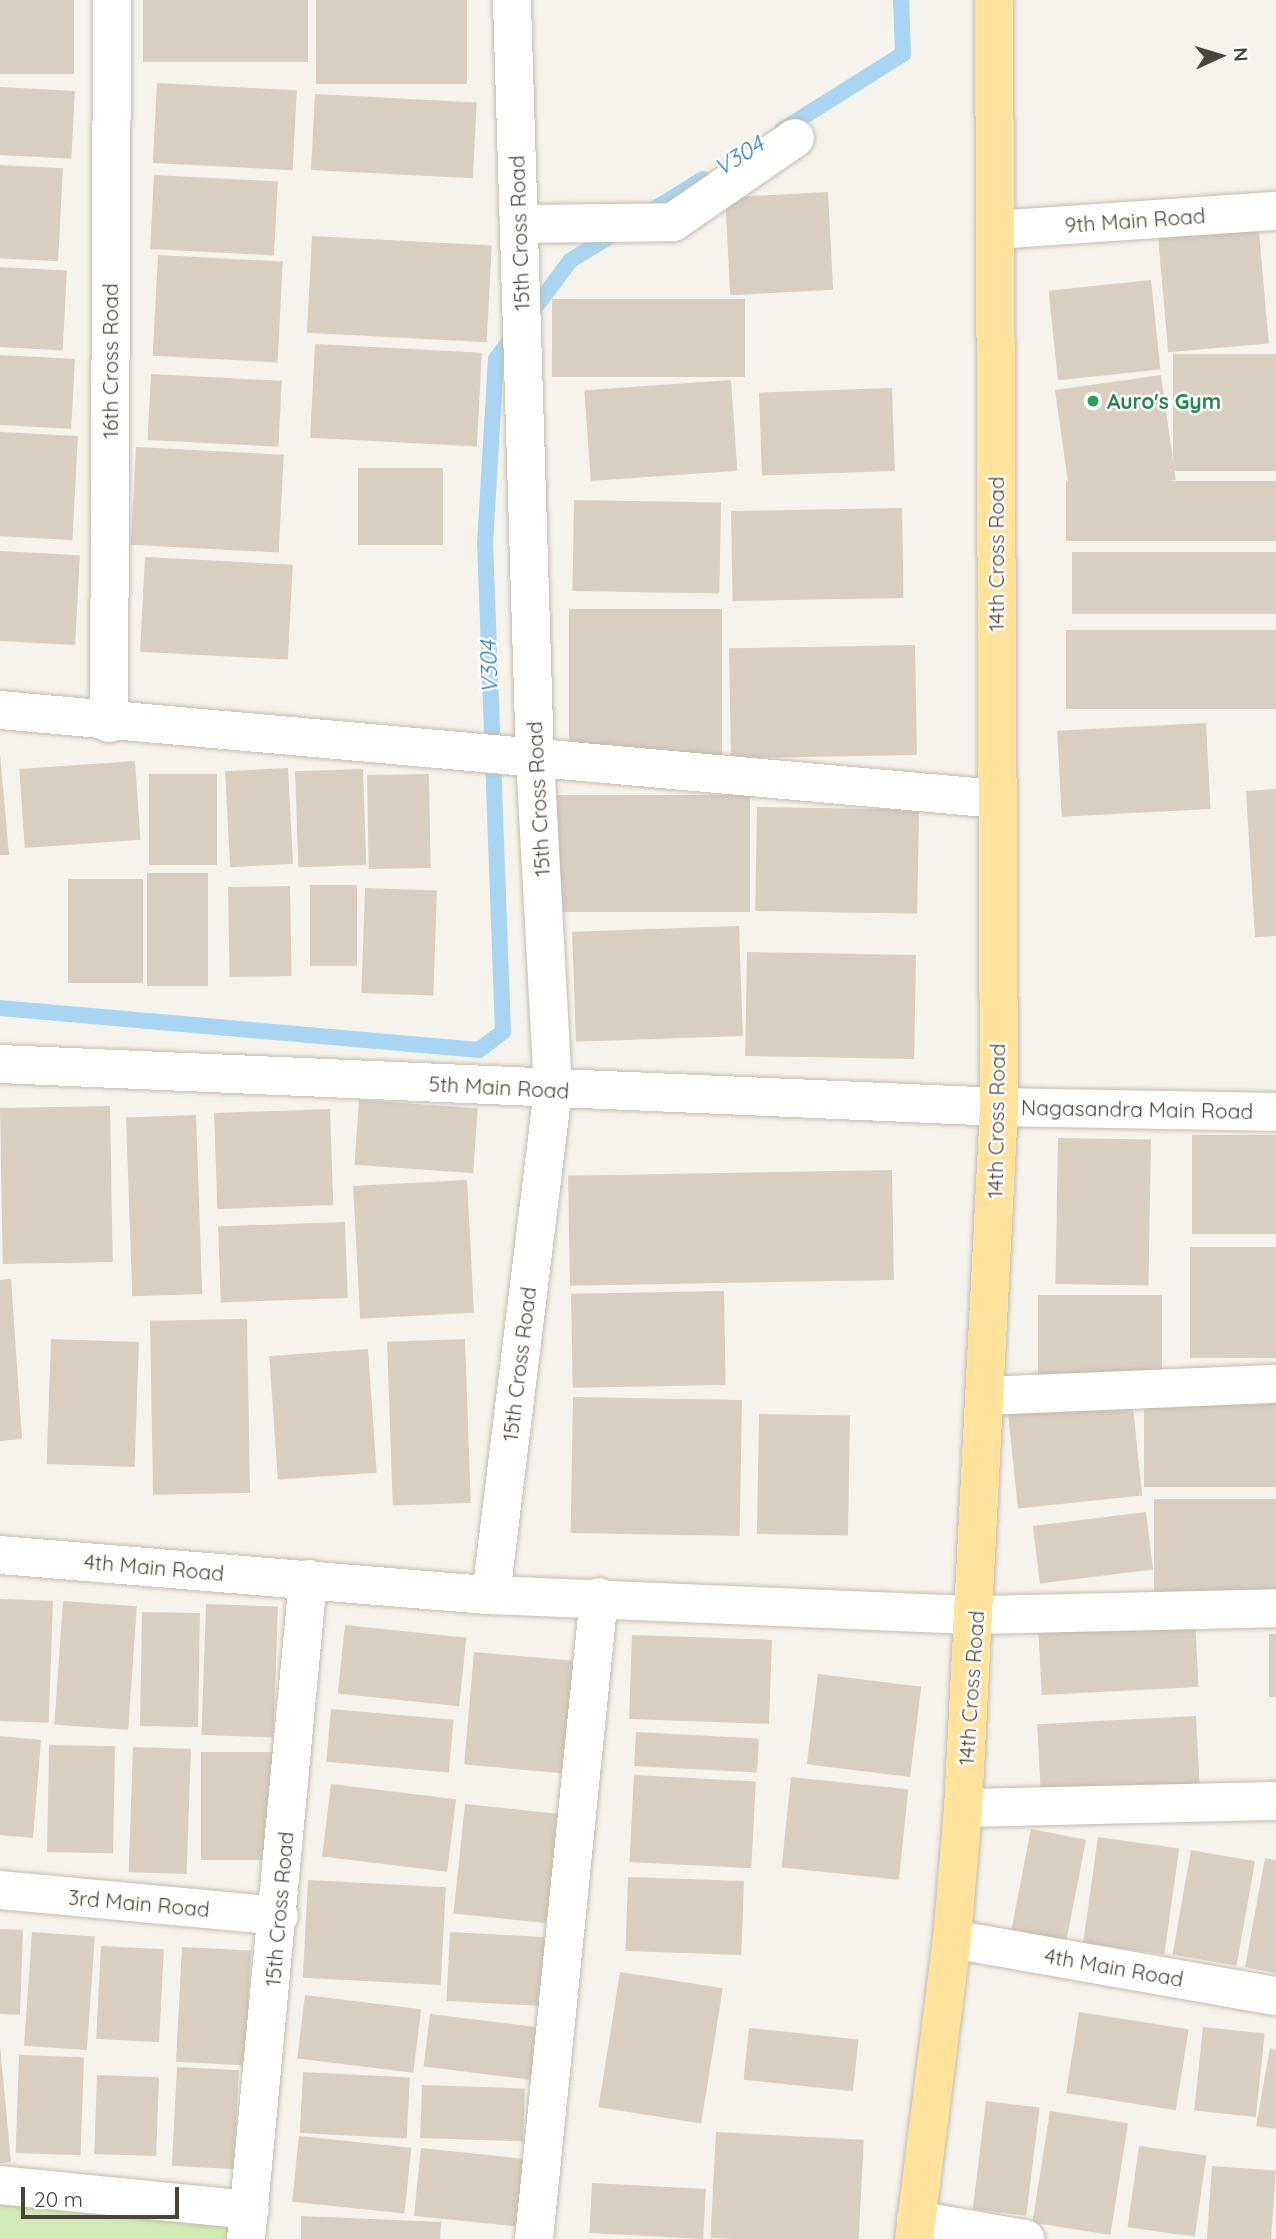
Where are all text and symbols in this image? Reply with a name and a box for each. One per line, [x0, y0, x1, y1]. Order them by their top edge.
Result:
north arrow [1185, 21, 1255, 91]
text: N [1228, 47, 1253, 62]
water label: V304 [709, 130, 769, 182]
street label: 15th Cross Road [504, 155, 534, 311]
street label: 9th Main Road [1064, 203, 1206, 237]
street label: 16th Cross Road [97, 283, 123, 439]
place label: Auro's Gym [1107, 388, 1221, 414]
marker: Auro's Gym [1085, 393, 1101, 409]
street label: 14th Cross Road [983, 477, 1009, 631]
water label: V304 [474, 640, 504, 694]
street label: 15th Cross Road [521, 721, 555, 877]
street label: 14th Cross Road [982, 1043, 1010, 1199]
street label: 5th Main Road [428, 1071, 570, 1103]
street label: Nagasandra Main Road [1021, 1094, 1253, 1124]
street label: 15th Cross Road [497, 1285, 541, 1443]
street label: 4th Main Road [83, 1548, 225, 1586]
street label: 14th Cross Road [953, 1610, 989, 1766]
street label: 15th Cross Road [260, 1830, 298, 1988]
street label: 3rd Main Road [67, 1884, 211, 1922]
street label: 4th Main Road [1043, 1942, 1185, 1992]
scale bar [24, 2172, 182, 2216]
text: 20 m [34, 2186, 83, 2212]

